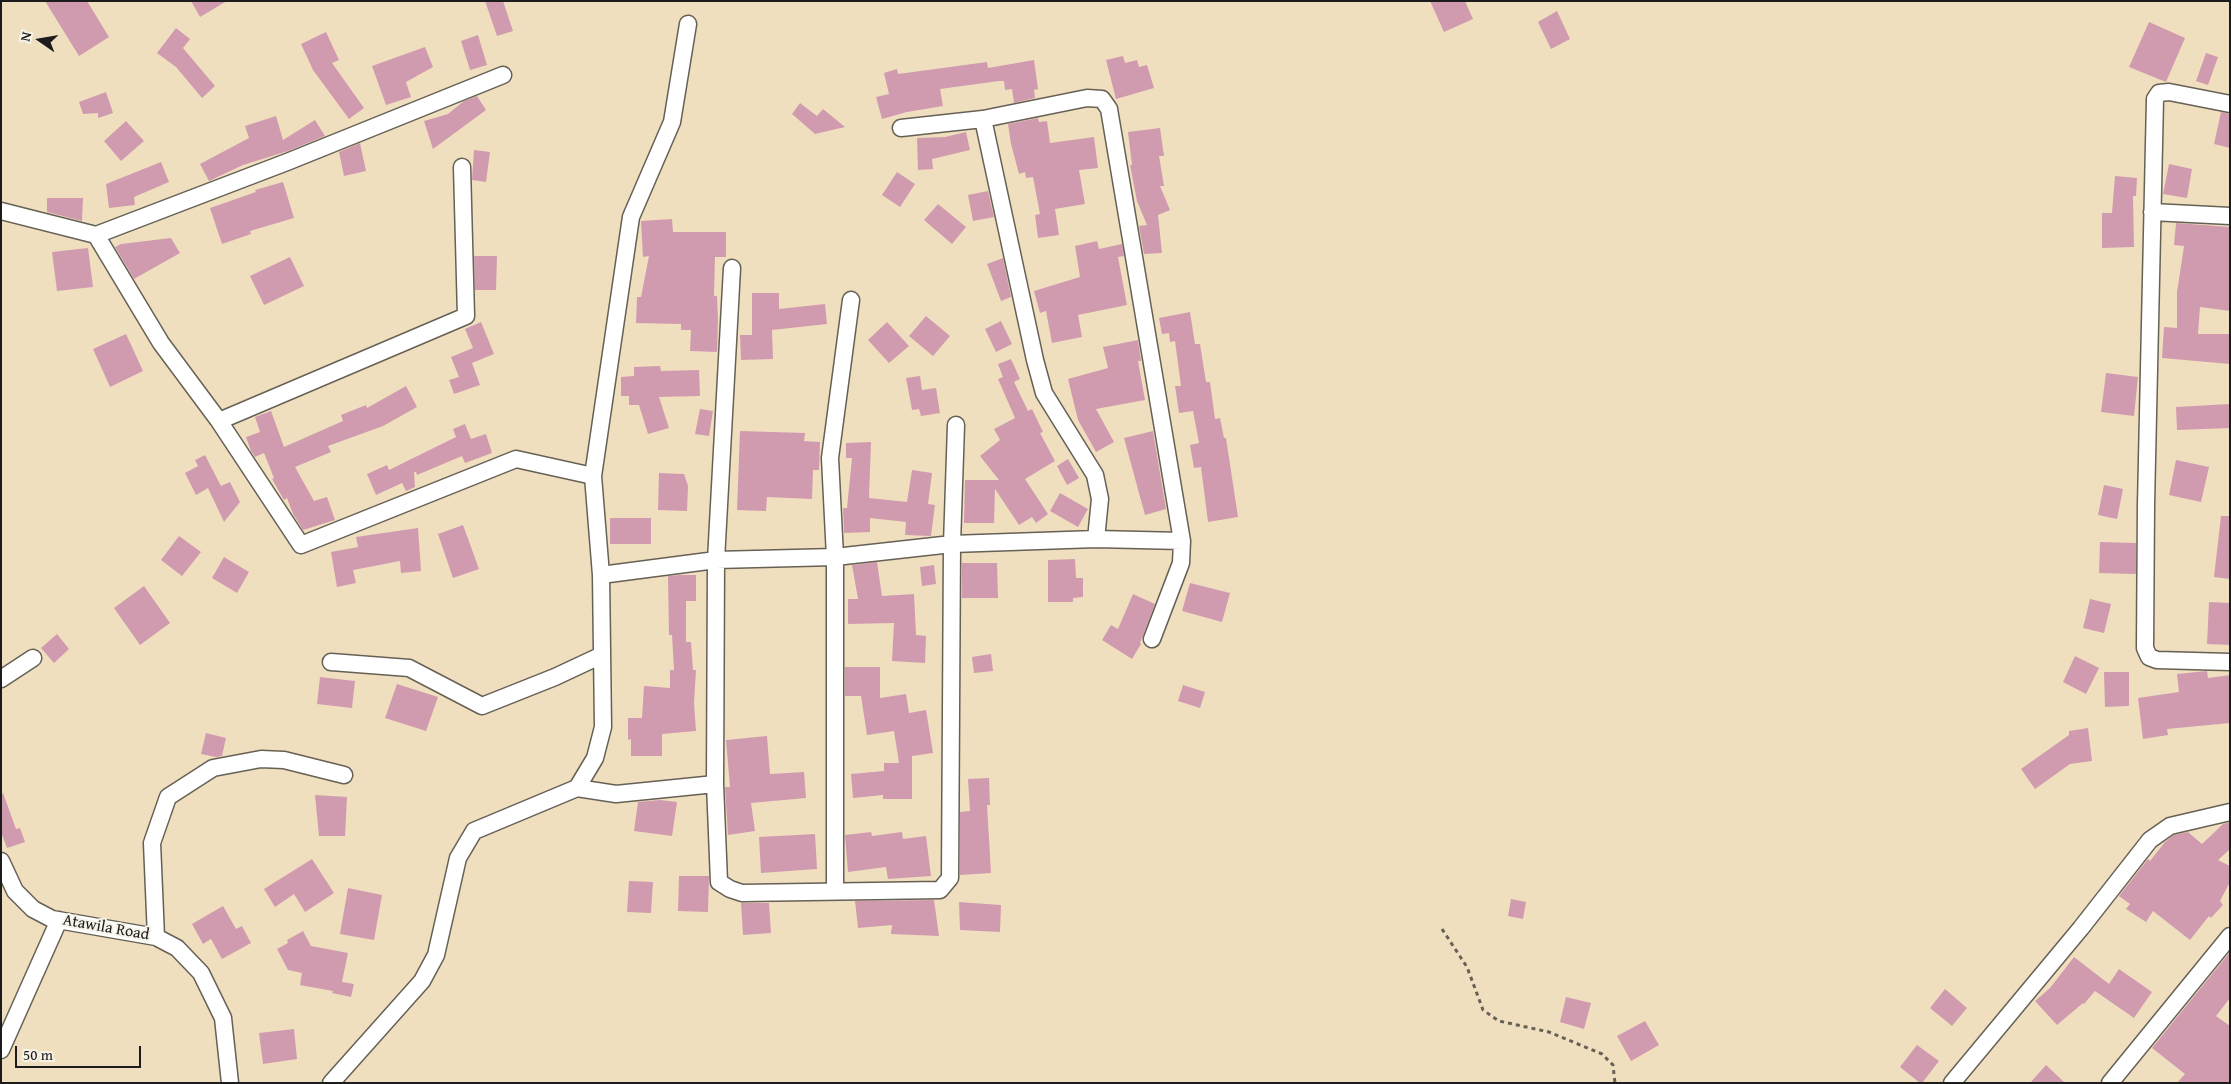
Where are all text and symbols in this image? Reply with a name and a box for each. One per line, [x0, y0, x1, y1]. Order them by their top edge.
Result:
north arrow [15, 15, 65, 65]
text: N [15, 30, 36, 43]
street label: Atawila Road [61, 911, 151, 945]
scale bar [18, 1036, 144, 1068]
text: 50 m [23, 1044, 53, 1065]

